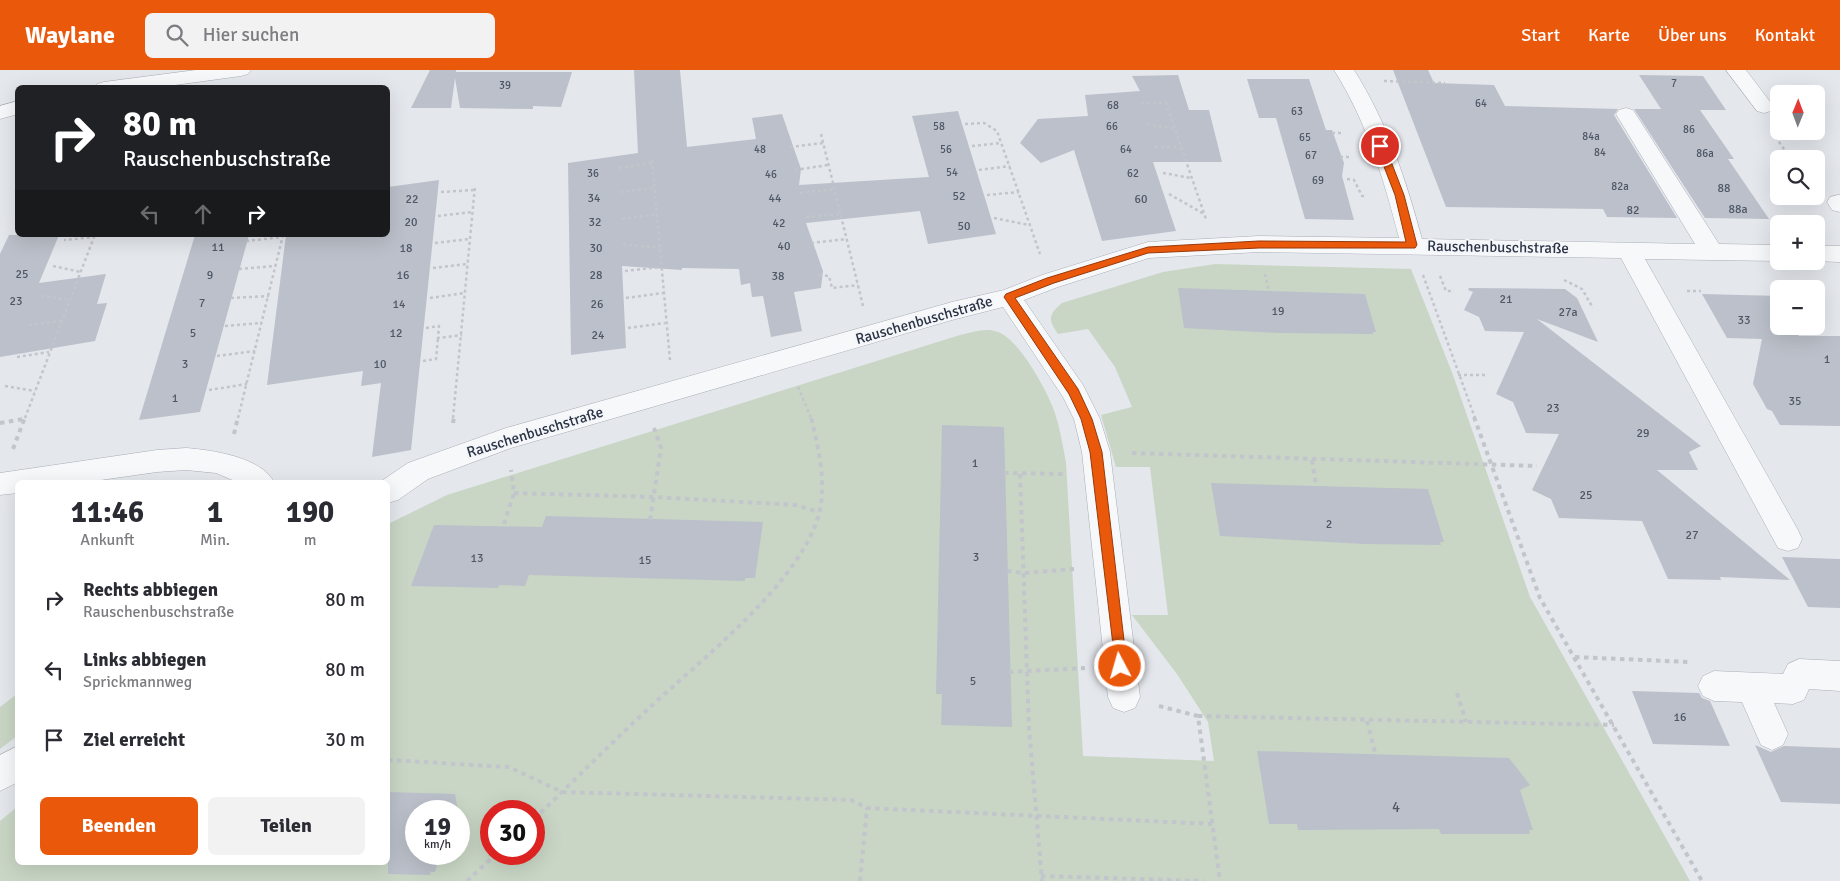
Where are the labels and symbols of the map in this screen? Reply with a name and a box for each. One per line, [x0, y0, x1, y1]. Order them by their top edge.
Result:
house number: 7 [1671, 77, 1677, 90]
house number: 39 [499, 79, 511, 92]
north arrow [1770, 85, 1825, 140]
house number: 64 [1475, 97, 1487, 110]
house number: 68 [1107, 99, 1119, 112]
house number: 63 [1291, 105, 1303, 118]
house number: 58 [933, 120, 945, 133]
house number: 66 [1106, 120, 1118, 133]
house number: 86 [1683, 123, 1695, 136]
pin [1359, 125, 1401, 167]
house number: 84a [1582, 130, 1600, 143]
house number: 65 [1299, 131, 1311, 144]
house number: 48 [754, 143, 766, 156]
house number: 56 [940, 143, 952, 156]
house number: 64 [1120, 143, 1132, 156]
house number: 84 [1594, 146, 1606, 159]
house number: 86a [1696, 147, 1714, 160]
house number: 67 [1305, 149, 1317, 162]
house number: 54 [946, 166, 958, 179]
house number: 36 [587, 167, 599, 180]
house number: 62 [1127, 167, 1139, 180]
house number: 46 [765, 168, 777, 181]
house number: 69 [1312, 174, 1324, 187]
house number: 82a [1611, 180, 1629, 193]
house number: 88 [1718, 181, 1730, 196]
house number: 52 [953, 189, 965, 204]
house number: 34 [588, 191, 601, 206]
house number: 44 [769, 191, 782, 206]
house number: 22 [406, 192, 418, 207]
house number: 60 [1135, 192, 1147, 207]
house number: 88a [1728, 202, 1748, 217]
house number: 82 [1627, 203, 1639, 218]
house number: 20 [405, 215, 417, 230]
house number: 32 [589, 215, 601, 230]
house number: 42 [773, 216, 785, 231]
house number: 50 [958, 219, 970, 234]
street label: Rauschenbuschstraße [1427, 237, 1569, 257]
house number: 40 [778, 239, 790, 254]
house number: 11 [212, 240, 224, 255]
house number: 18 [400, 241, 412, 256]
house number: 30 [590, 241, 602, 256]
house number: 25 [16, 267, 28, 282]
house number: 9 [207, 268, 213, 283]
house number: 16 [397, 268, 409, 283]
house number: 28 [590, 268, 602, 283]
house number: 38 [772, 269, 784, 284]
street label: Rauschenbuschstraße [853, 292, 995, 348]
house number: 21 [1500, 292, 1512, 307]
house number: 23 [10, 294, 22, 309]
house number: 7 [199, 296, 205, 311]
house number: 14 [393, 297, 406, 312]
house number: 26 [591, 297, 603, 312]
house number: 19 [1272, 304, 1284, 319]
house number: 27a [1558, 305, 1578, 320]
house number: 33 [1738, 313, 1750, 328]
house number: 5 [190, 326, 196, 341]
house number: 12 [390, 326, 402, 341]
house number: 24 [592, 328, 605, 343]
house number: 1 [1824, 352, 1830, 367]
house number: 3 [182, 357, 188, 372]
house number: 10 [374, 357, 386, 372]
house number: 1 [172, 391, 178, 406]
house number: 35 [1789, 394, 1801, 409]
house number: 23 [1547, 401, 1559, 416]
street label: Rauschenbuschstraße [465, 403, 605, 461]
house number: 29 [1637, 426, 1649, 441]
house number: 1 [972, 456, 978, 471]
house number: 25 [1580, 488, 1592, 503]
house number: 2 [1326, 517, 1332, 532]
house number: 27 [1686, 528, 1698, 543]
house number: 3 [973, 550, 979, 565]
house number: 13 [471, 551, 483, 566]
house number: 15 [639, 553, 651, 568]
position arrow [1093, 639, 1145, 691]
house number: 5 [970, 674, 976, 689]
house number: 16 [1674, 710, 1686, 725]
house number: 4 [1392, 798, 1400, 816]
speed limit sign: 30 [480, 800, 545, 865]

